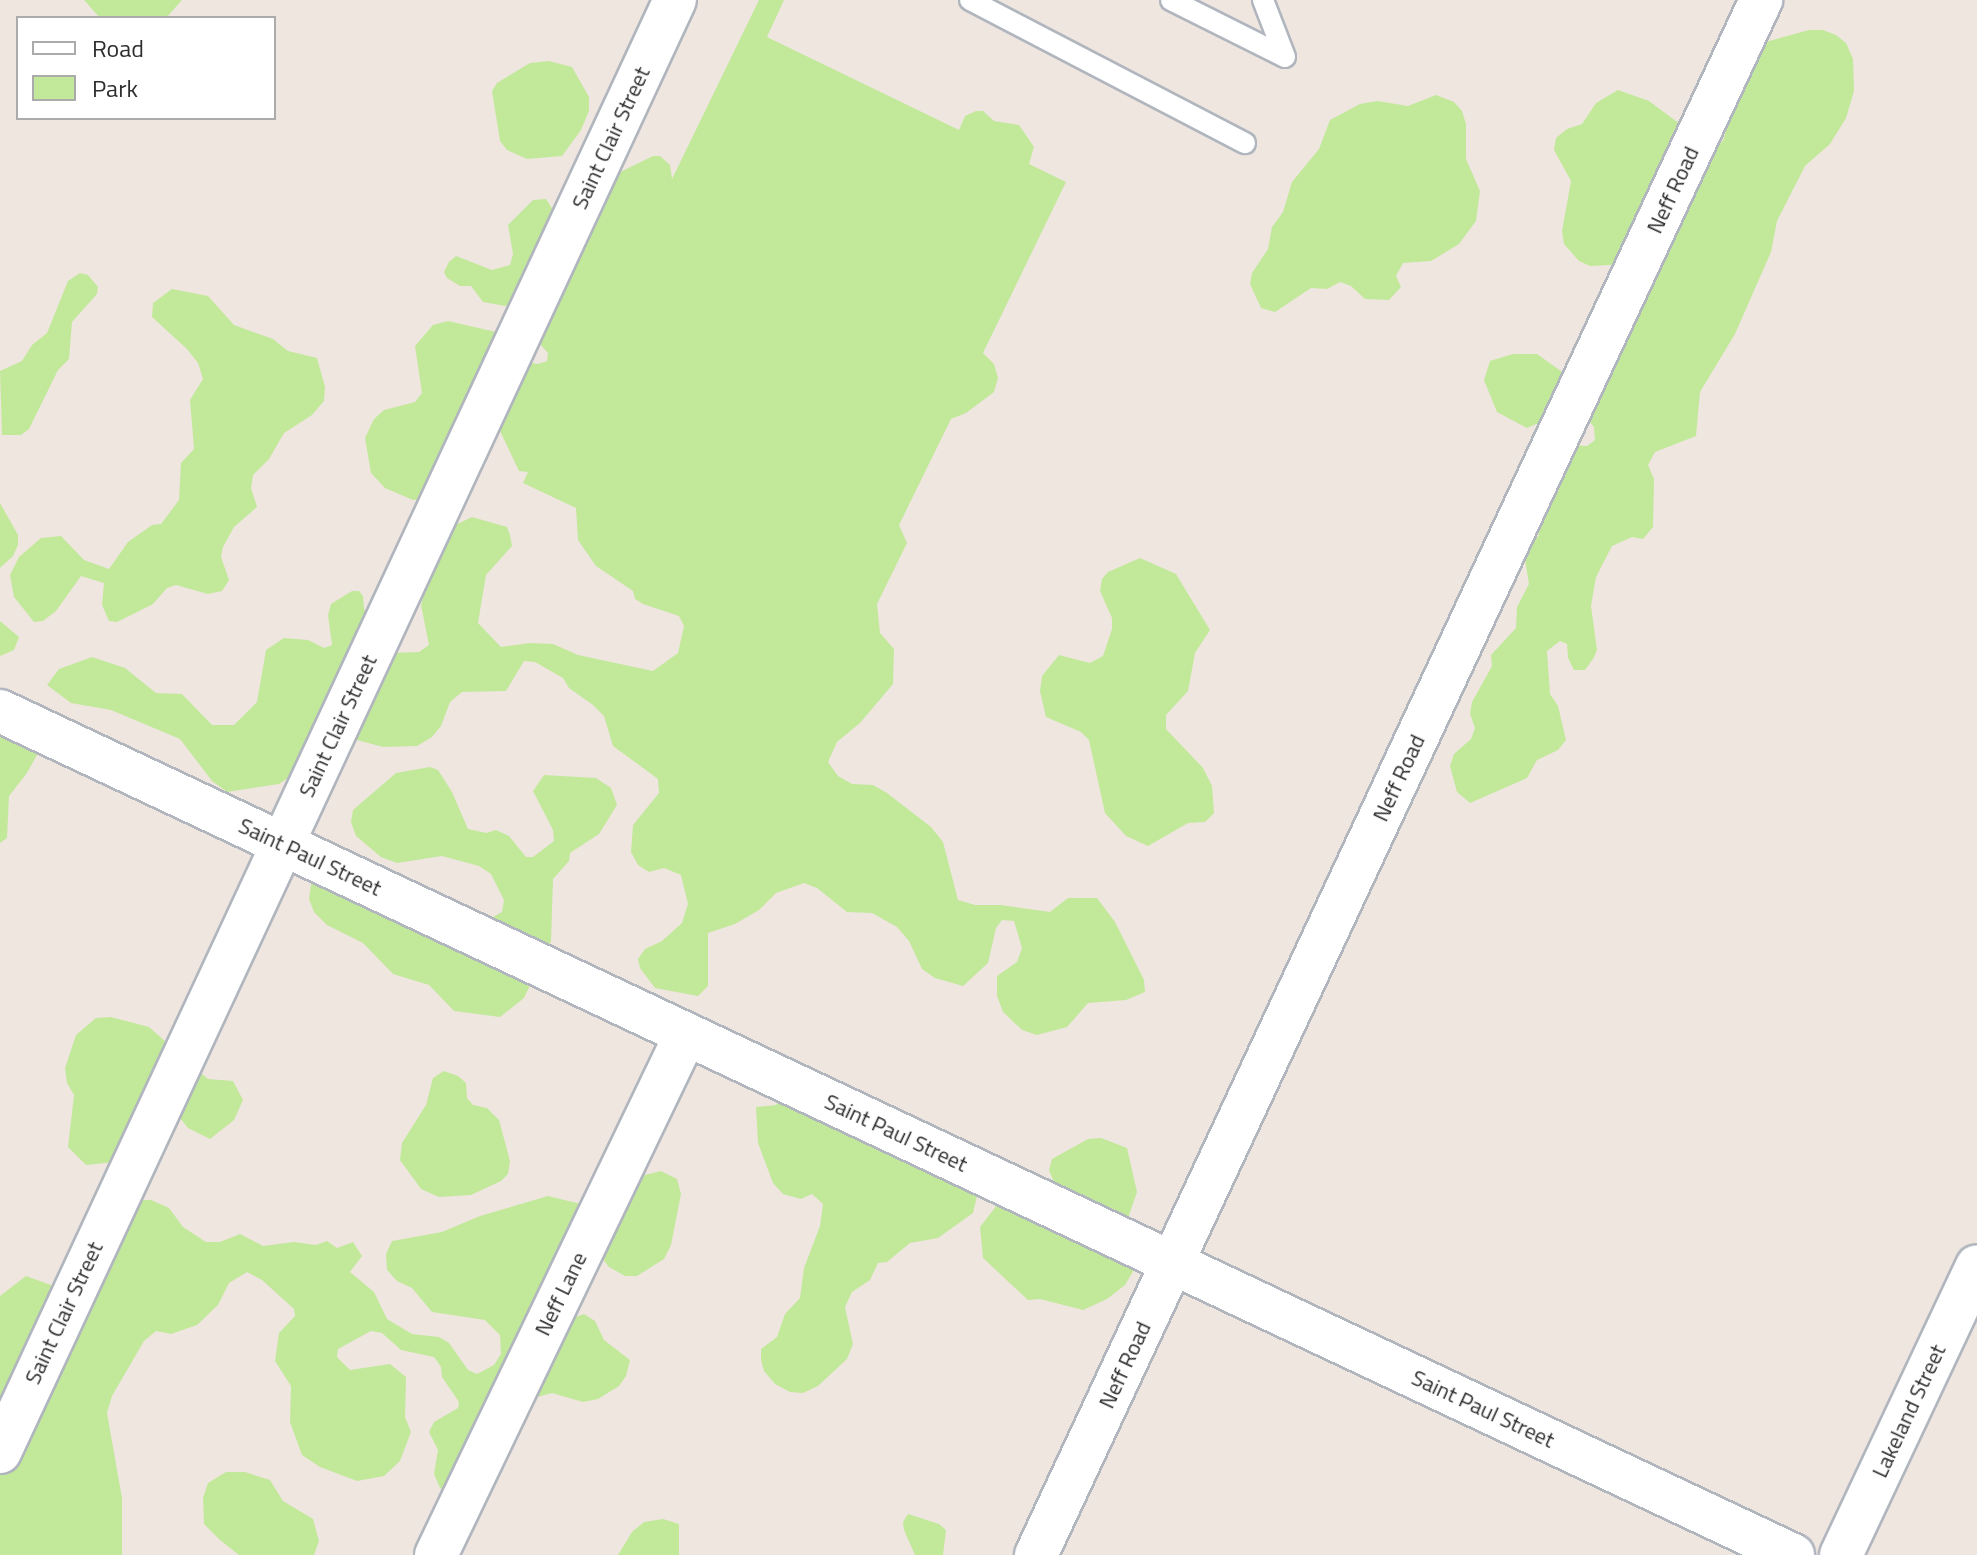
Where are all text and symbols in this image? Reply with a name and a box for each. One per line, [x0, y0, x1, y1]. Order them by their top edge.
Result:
legend [16, 16, 276, 120]
text: Road [92, 30, 144, 66]
street label: Saint Clair Street [566, 63, 656, 213]
text: Park [92, 70, 138, 106]
street label: Neff Road [1641, 142, 1705, 238]
street label: Saint Clair Street [293, 651, 383, 801]
street label: Neff Road [1367, 730, 1431, 826]
street label: Saint Paul Street [234, 812, 386, 902]
street label: Saint Paul Street [820, 1088, 972, 1178]
street label: Saint Clair Street [19, 1238, 109, 1388]
street label: Neff Lane [529, 1248, 593, 1340]
street label: Neff Road [1093, 1317, 1157, 1413]
street label: Lakeland Street [1867, 1340, 1951, 1482]
street label: Saint Paul Street [1407, 1364, 1559, 1454]

